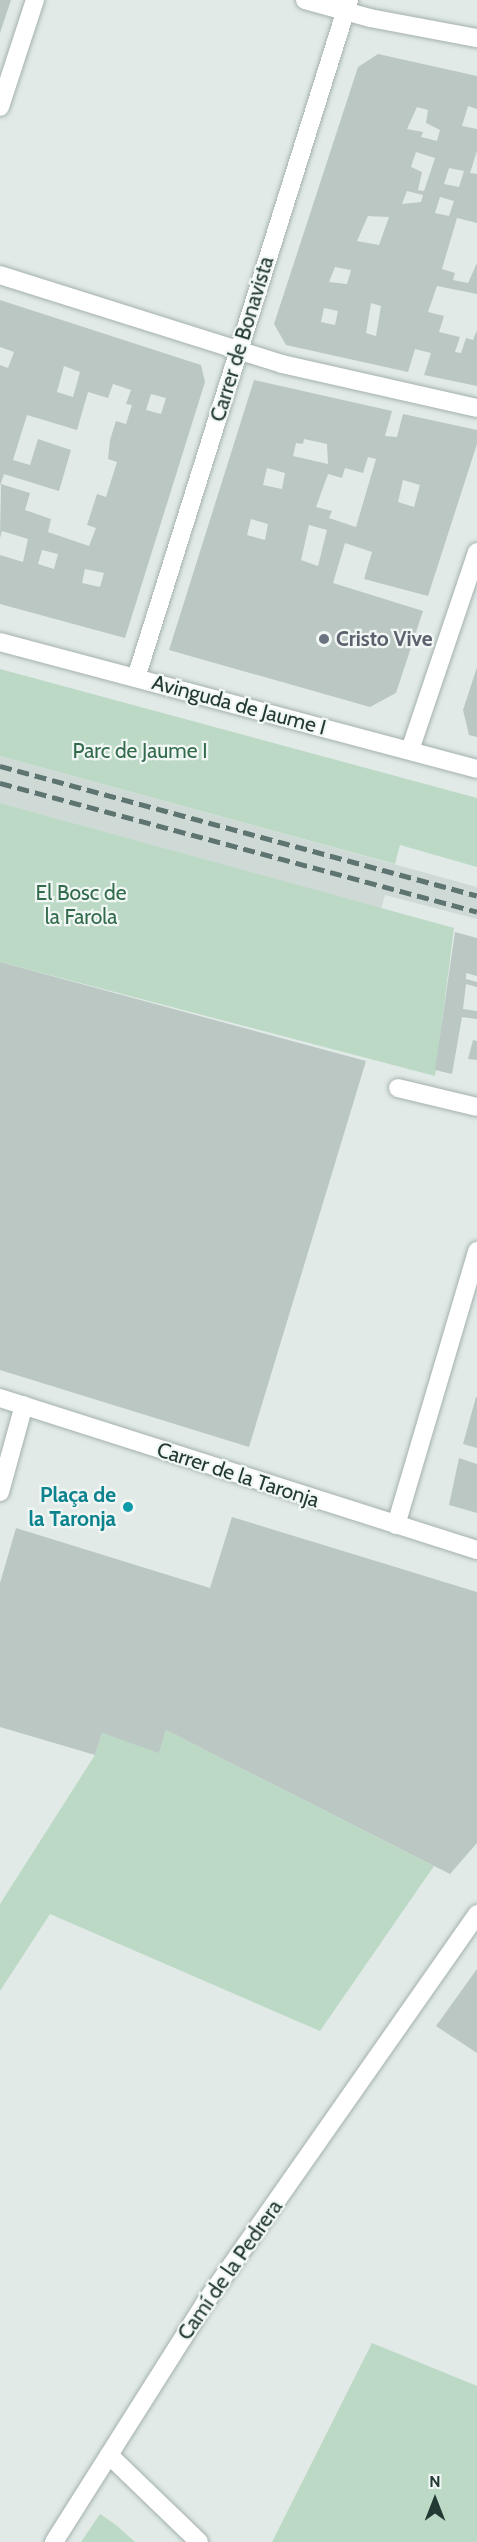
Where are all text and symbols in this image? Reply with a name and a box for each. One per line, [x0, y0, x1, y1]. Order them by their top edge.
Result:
street label: Carrer de Bonavista [205, 253, 279, 425]
place label: Cristo Vive [336, 626, 433, 652]
marker: Cristo Vive [317, 632, 331, 646]
street label: Avinguda de Jaume I [149, 670, 329, 740]
park label: Parc de Jaume I [72, 738, 208, 764]
park label: El Bosc de la Farola [36, 880, 126, 930]
street label: Carrer de la Taronja [154, 1437, 322, 1513]
place label: Plaça de la Taronja [29, 1482, 116, 1532]
marker: Plaça de la Taronja [121, 1500, 135, 1514]
street label: Camí de la Pedrera [172, 2195, 288, 2345]
north arrow [405, 2470, 465, 2530]
text: N [429, 2472, 441, 2491]

